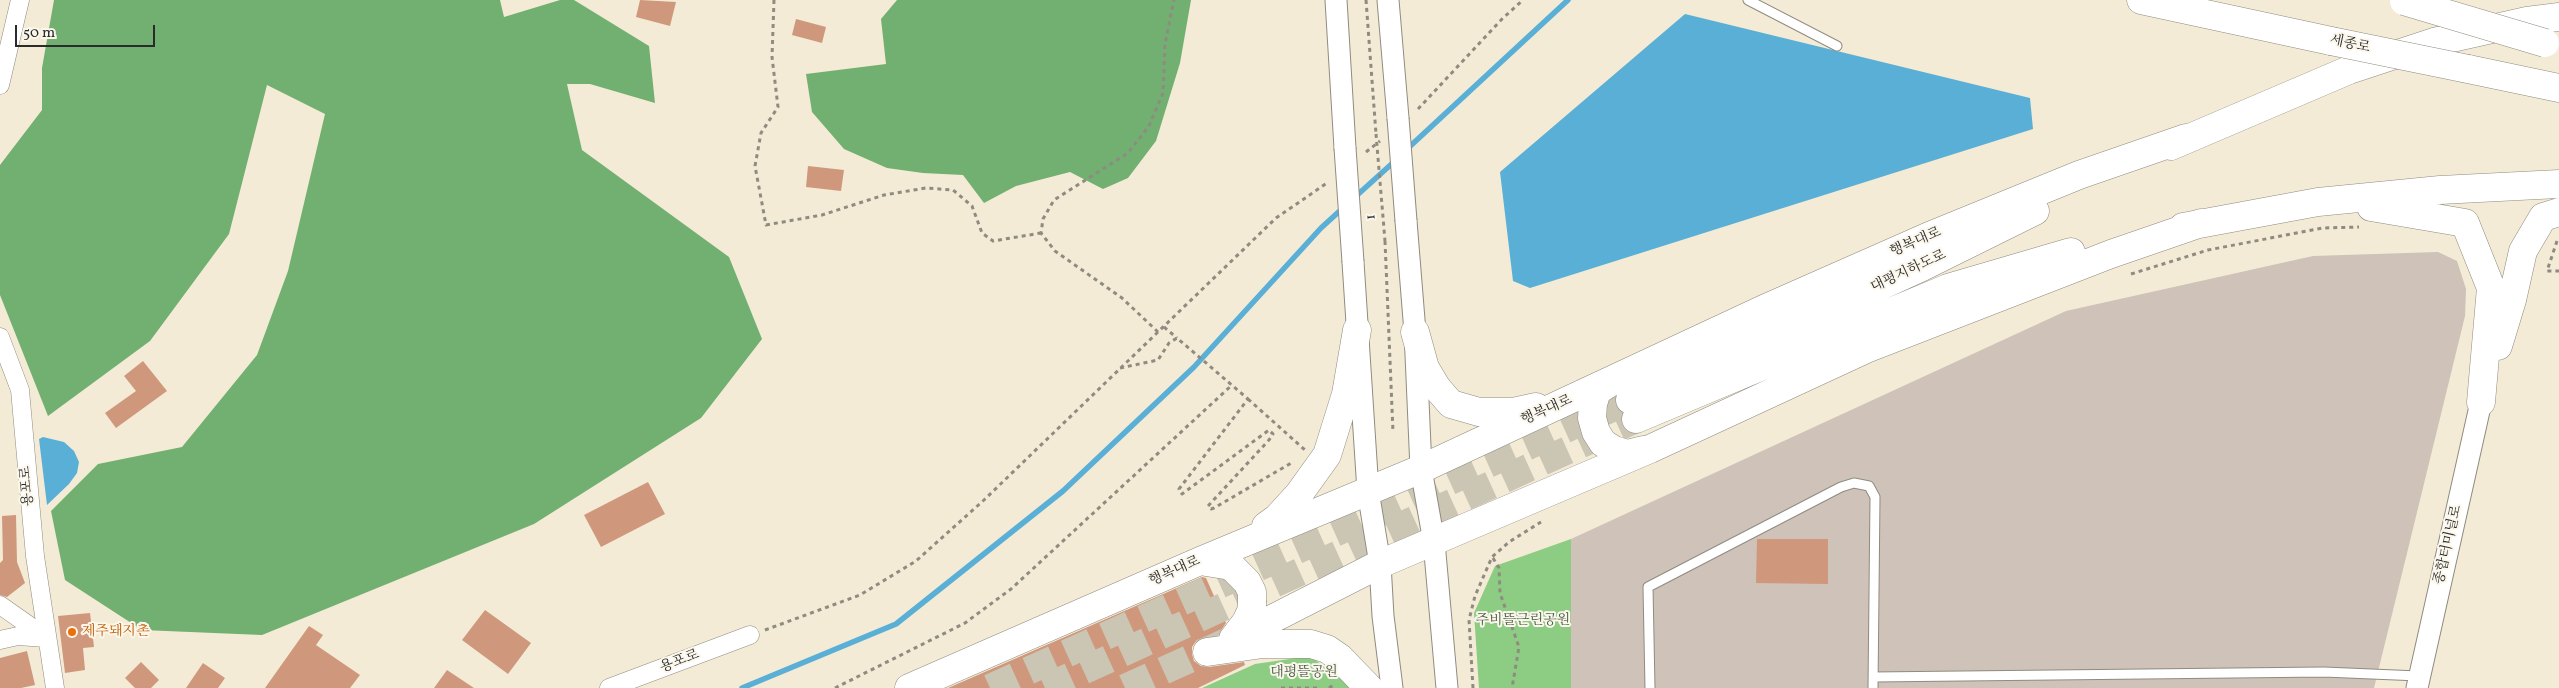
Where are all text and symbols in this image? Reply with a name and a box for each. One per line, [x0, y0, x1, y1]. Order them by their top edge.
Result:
scale bar [18, 15, 158, 47]
text: 50 m [23, 23, 55, 44]
street label: 세종로 [2328, 33, 2372, 57]
street label: 1 [1363, 214, 1381, 220]
street label: 행복대로 [1888, 225, 1944, 261]
street label: 대평지하도로 [1869, 247, 1949, 297]
street label: 행복대로 [1519, 392, 1575, 430]
street label: 용포로 [18, 465, 38, 507]
street label: 종합터미널로 [2432, 504, 2466, 586]
street label: 행복대로 [1147, 553, 1203, 591]
park label: 주비뜰근린공원 [1476, 613, 1570, 629]
place label: 제주돼지촌 [82, 624, 150, 640]
marker: 제주돼지촌 [66, 626, 78, 638]
street label: 용포로 [658, 647, 702, 677]
park label: 대평뜰공원 [1270, 665, 1338, 681]

